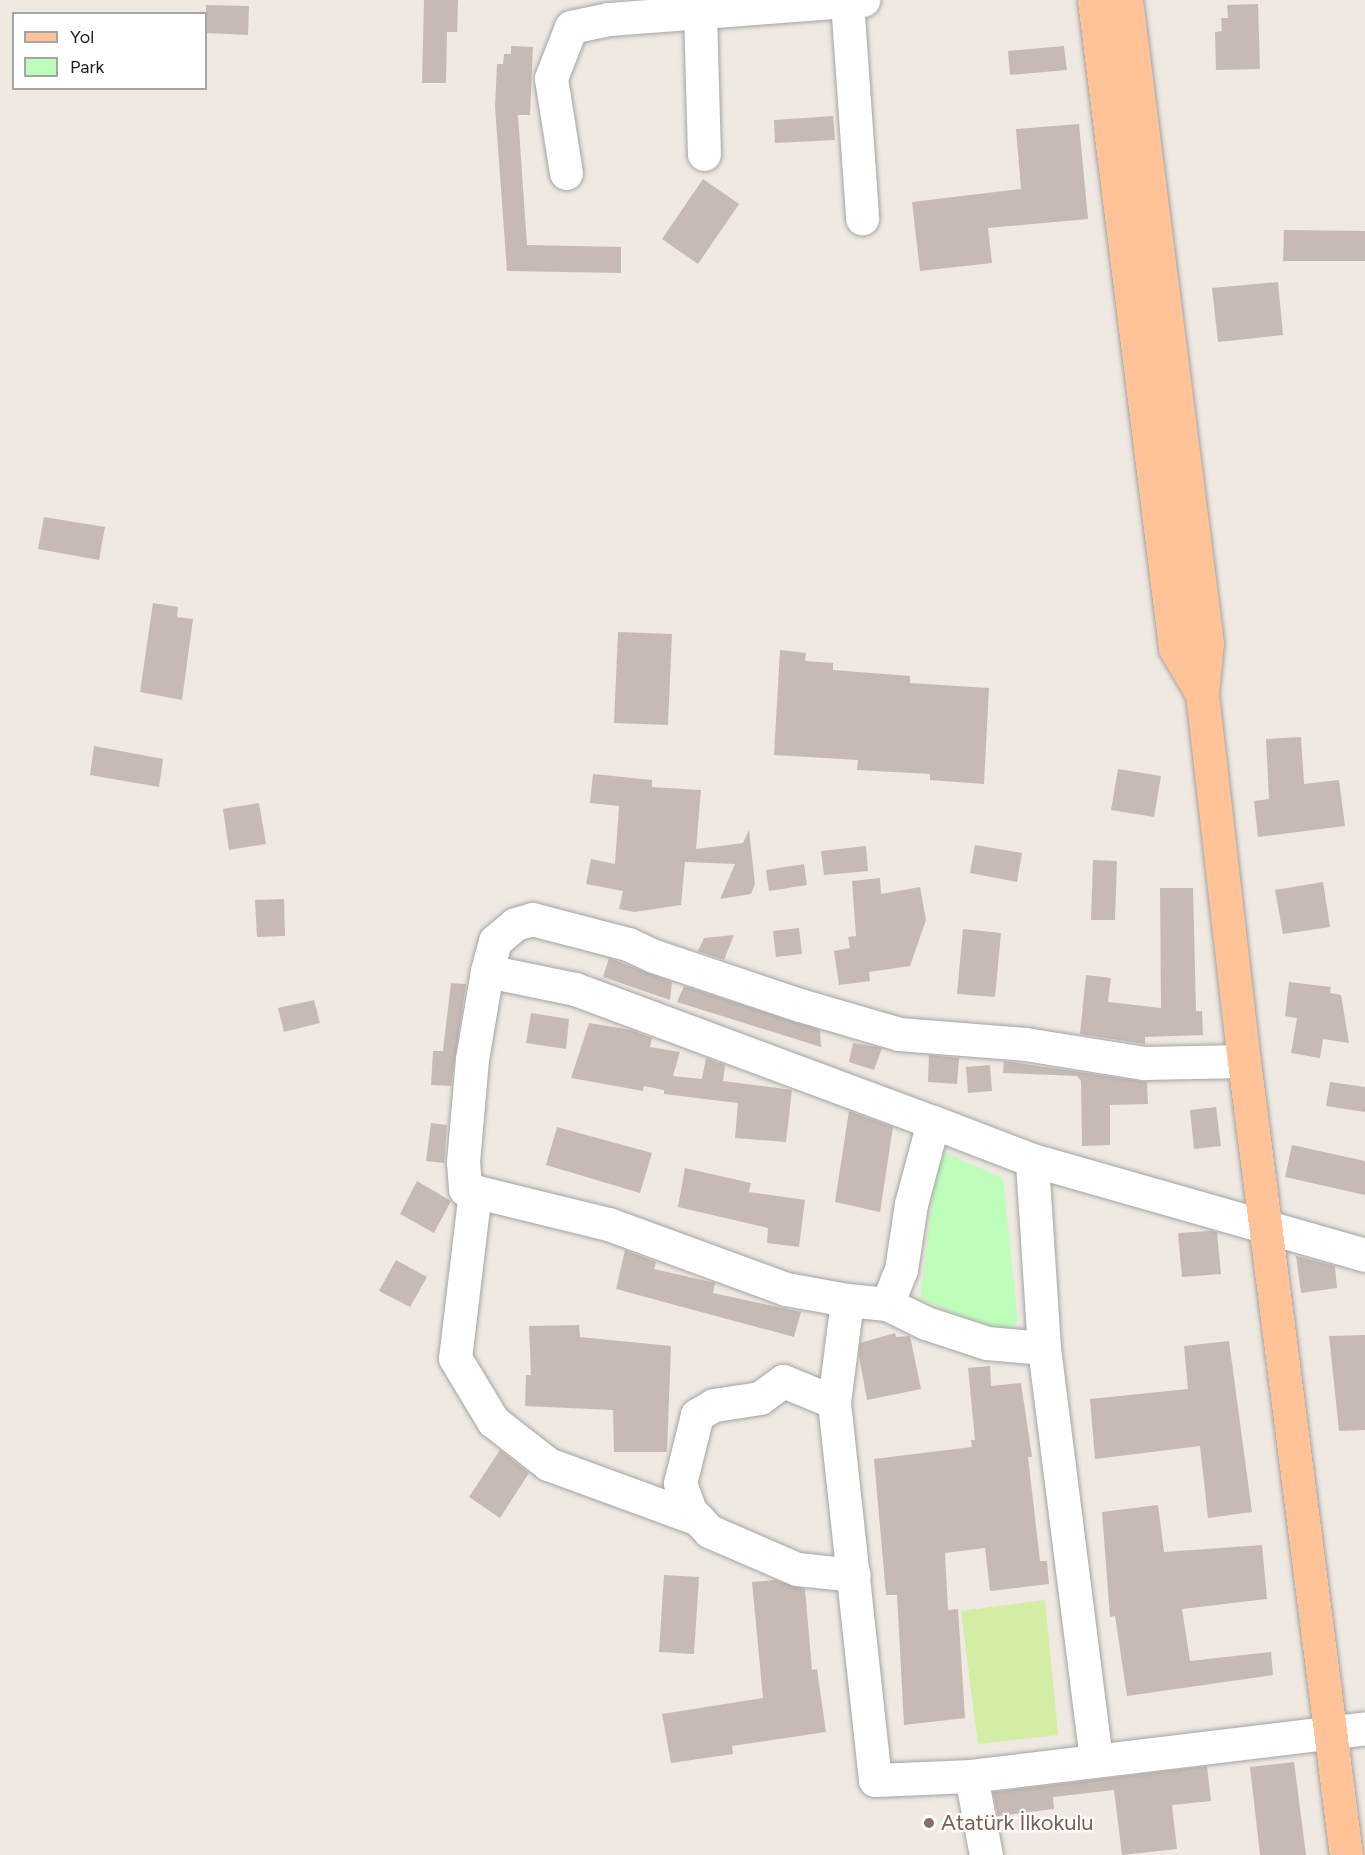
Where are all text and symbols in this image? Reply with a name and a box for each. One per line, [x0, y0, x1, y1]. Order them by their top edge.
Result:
legend [12, 12, 207, 90]
text: Yol [70, 26, 94, 48]
text: Park [70, 56, 104, 78]
place label: Atatürk İlkokulu [941, 1810, 1094, 1836]
marker: Atatürk İlkokulu [922, 1816, 936, 1830]

